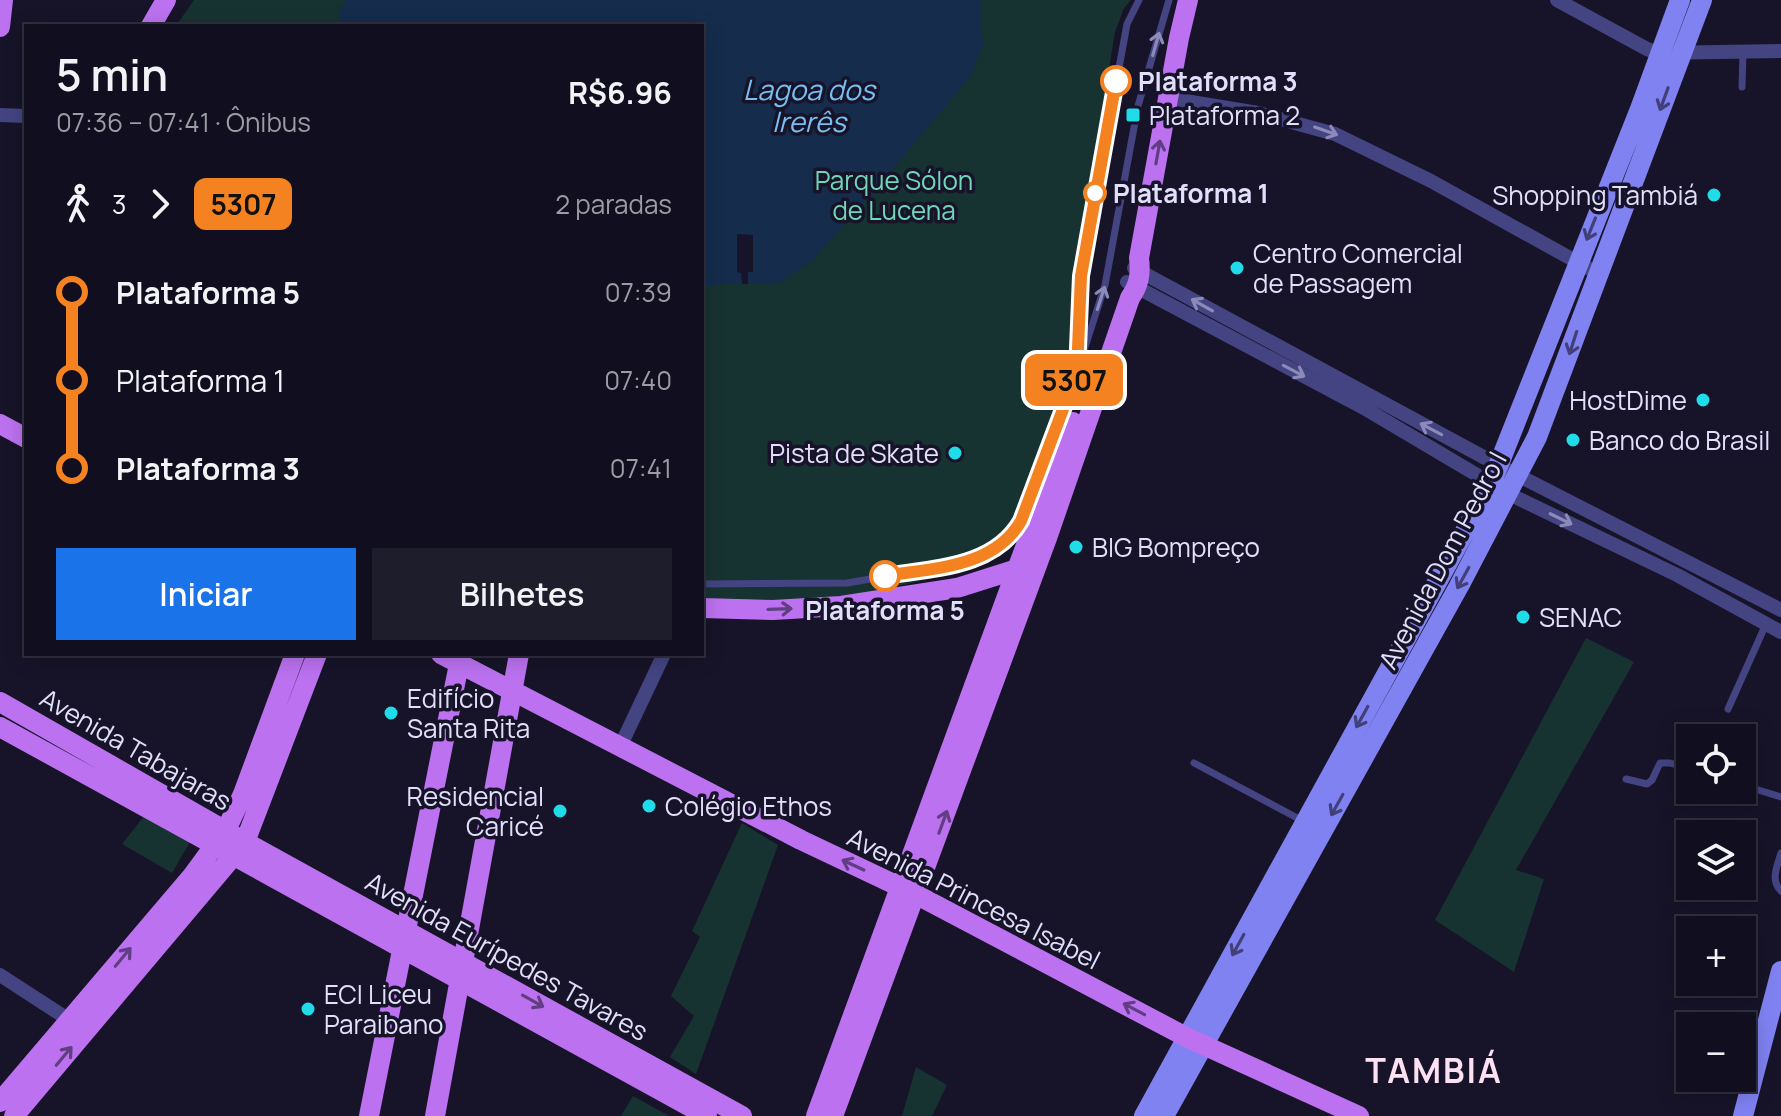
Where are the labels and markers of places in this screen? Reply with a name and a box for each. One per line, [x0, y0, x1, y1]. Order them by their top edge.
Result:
place label: Plataforma 3 [1138, 63, 1298, 99]
marker: Plataforma 3 [1101, 66, 1131, 96]
place label: Plataforma 2 [1149, 97, 1300, 133]
marker: Plataforma 2 [1124, 106, 1142, 124]
place label: Plataforma 1 [1113, 175, 1269, 211]
place label: Shopping Tambiá [1492, 177, 1698, 213]
marker: Plataforma 1 [1084, 182, 1106, 204]
marker: Shopping Tambiá [1705, 186, 1723, 204]
place label: Centro Comercial de Passagem [1253, 235, 1463, 301]
marker: Centro Comercial de Passagem [1228, 259, 1246, 277]
place label: HostDime [1569, 382, 1687, 418]
marker: HostDime [1694, 391, 1712, 409]
place label: Banco do Brasil [1589, 422, 1770, 458]
marker: Banco do Brasil [1564, 431, 1582, 449]
place label: Pista de Skate [769, 435, 939, 471]
marker: Pista de Skate [946, 444, 964, 462]
place label: BIG Bompreço [1092, 529, 1260, 565]
marker: BIG Bompreço [1067, 538, 1085, 556]
marker: Plataforma 5 [870, 561, 900, 591]
place label: Plataforma 5 [805, 592, 965, 628]
place label: SENAC [1539, 599, 1622, 635]
marker: SENAC [1514, 608, 1532, 626]
place label: Edifício Santa Rita [407, 680, 530, 746]
marker: Edifício Santa Rita [382, 704, 400, 722]
place label: Residencial Caricé [407, 778, 544, 844]
place label: Colégio Ethos [665, 788, 832, 824]
marker: Colégio Ethos [640, 797, 658, 815]
marker: Residencial Caricé [551, 802, 569, 820]
place label: ECI Liceu Paraibano [324, 976, 443, 1042]
marker: ECI Liceu Paraibano [299, 1000, 317, 1018]

